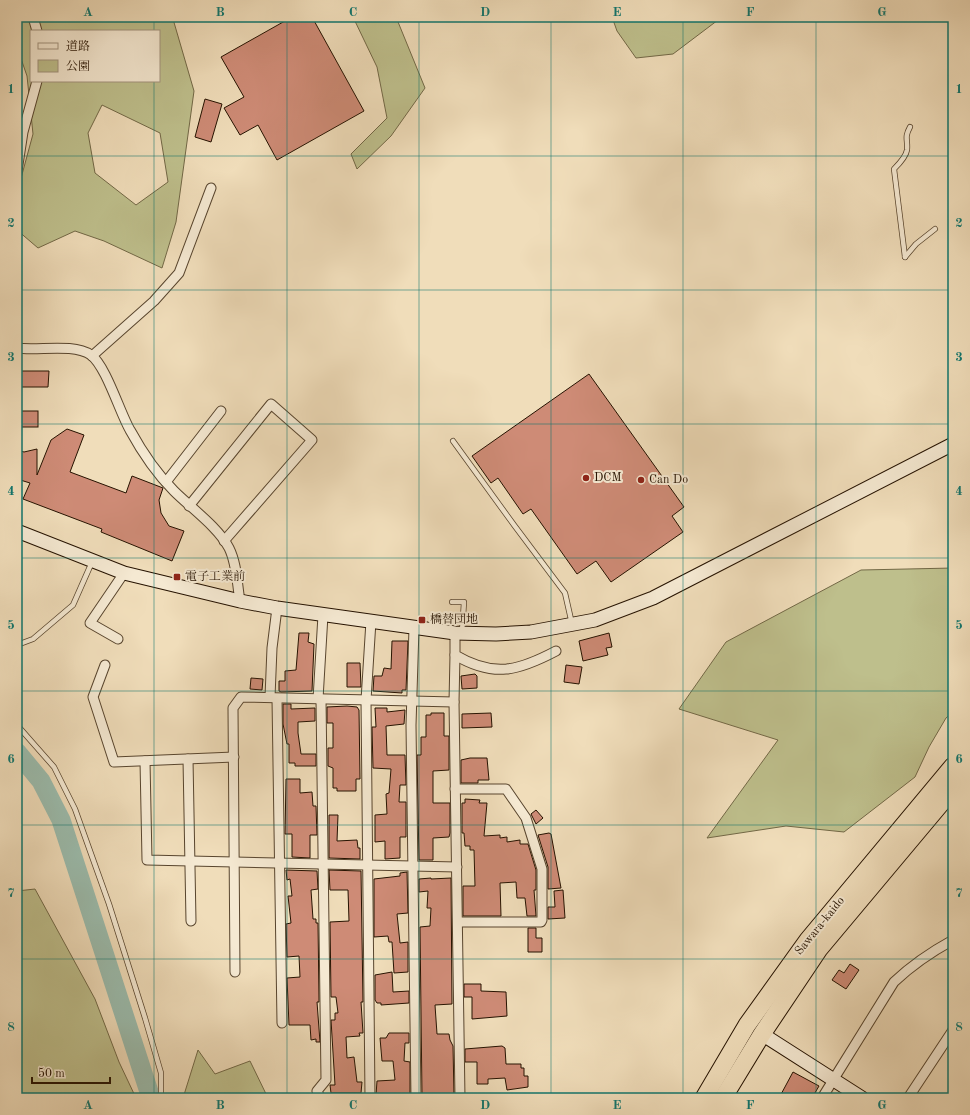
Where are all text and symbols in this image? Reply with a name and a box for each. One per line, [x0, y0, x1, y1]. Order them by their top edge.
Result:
text: A [83, 6, 93, 19]
text: B [215, 6, 225, 19]
text: C [349, 6, 357, 19]
text: D [480, 6, 490, 19]
text: E [613, 6, 622, 19]
text: F [746, 6, 755, 19]
text: G [877, 6, 887, 19]
legend [30, 30, 160, 82]
text: 道路 [66, 39, 90, 53]
text: 公園 [66, 60, 90, 73]
text: 1 [7, 83, 15, 96]
text: 1 [955, 83, 963, 96]
text: 2 [7, 217, 15, 230]
text: 2 [955, 217, 963, 230]
text: 3 [7, 351, 15, 364]
text: 3 [955, 351, 963, 364]
place label: DCM [594, 472, 621, 484]
marker: DCM [581, 473, 591, 483]
place label: Can Do [649, 474, 688, 486]
marker: Can Do [636, 475, 646, 485]
text: 4 [7, 485, 15, 498]
text: 4 [955, 485, 963, 498]
place label: 電子工業前 [185, 569, 245, 583]
marker: 電子工業前 [172, 572, 182, 582]
place label: 橋替団地 [430, 612, 478, 626]
marker: 橋替団地 [417, 615, 427, 625]
text: 5 [7, 619, 15, 632]
text: 5 [955, 619, 963, 632]
text: 6 [7, 753, 15, 766]
text: 6 [955, 753, 963, 766]
text: 7 [7, 887, 15, 900]
text: 7 [955, 887, 963, 900]
street label: Sawara-kaido [793, 895, 847, 957]
text: 8 [7, 1021, 15, 1034]
text: 8 [955, 1021, 963, 1034]
scale bar [32, 1059, 110, 1085]
text: 50 m [38, 1067, 65, 1080]
text: A [83, 1099, 93, 1112]
text: B [215, 1099, 225, 1112]
text: C [349, 1099, 357, 1112]
text: D [480, 1099, 490, 1112]
text: E [613, 1099, 622, 1112]
text: F [746, 1099, 755, 1112]
text: G [877, 1099, 887, 1112]

